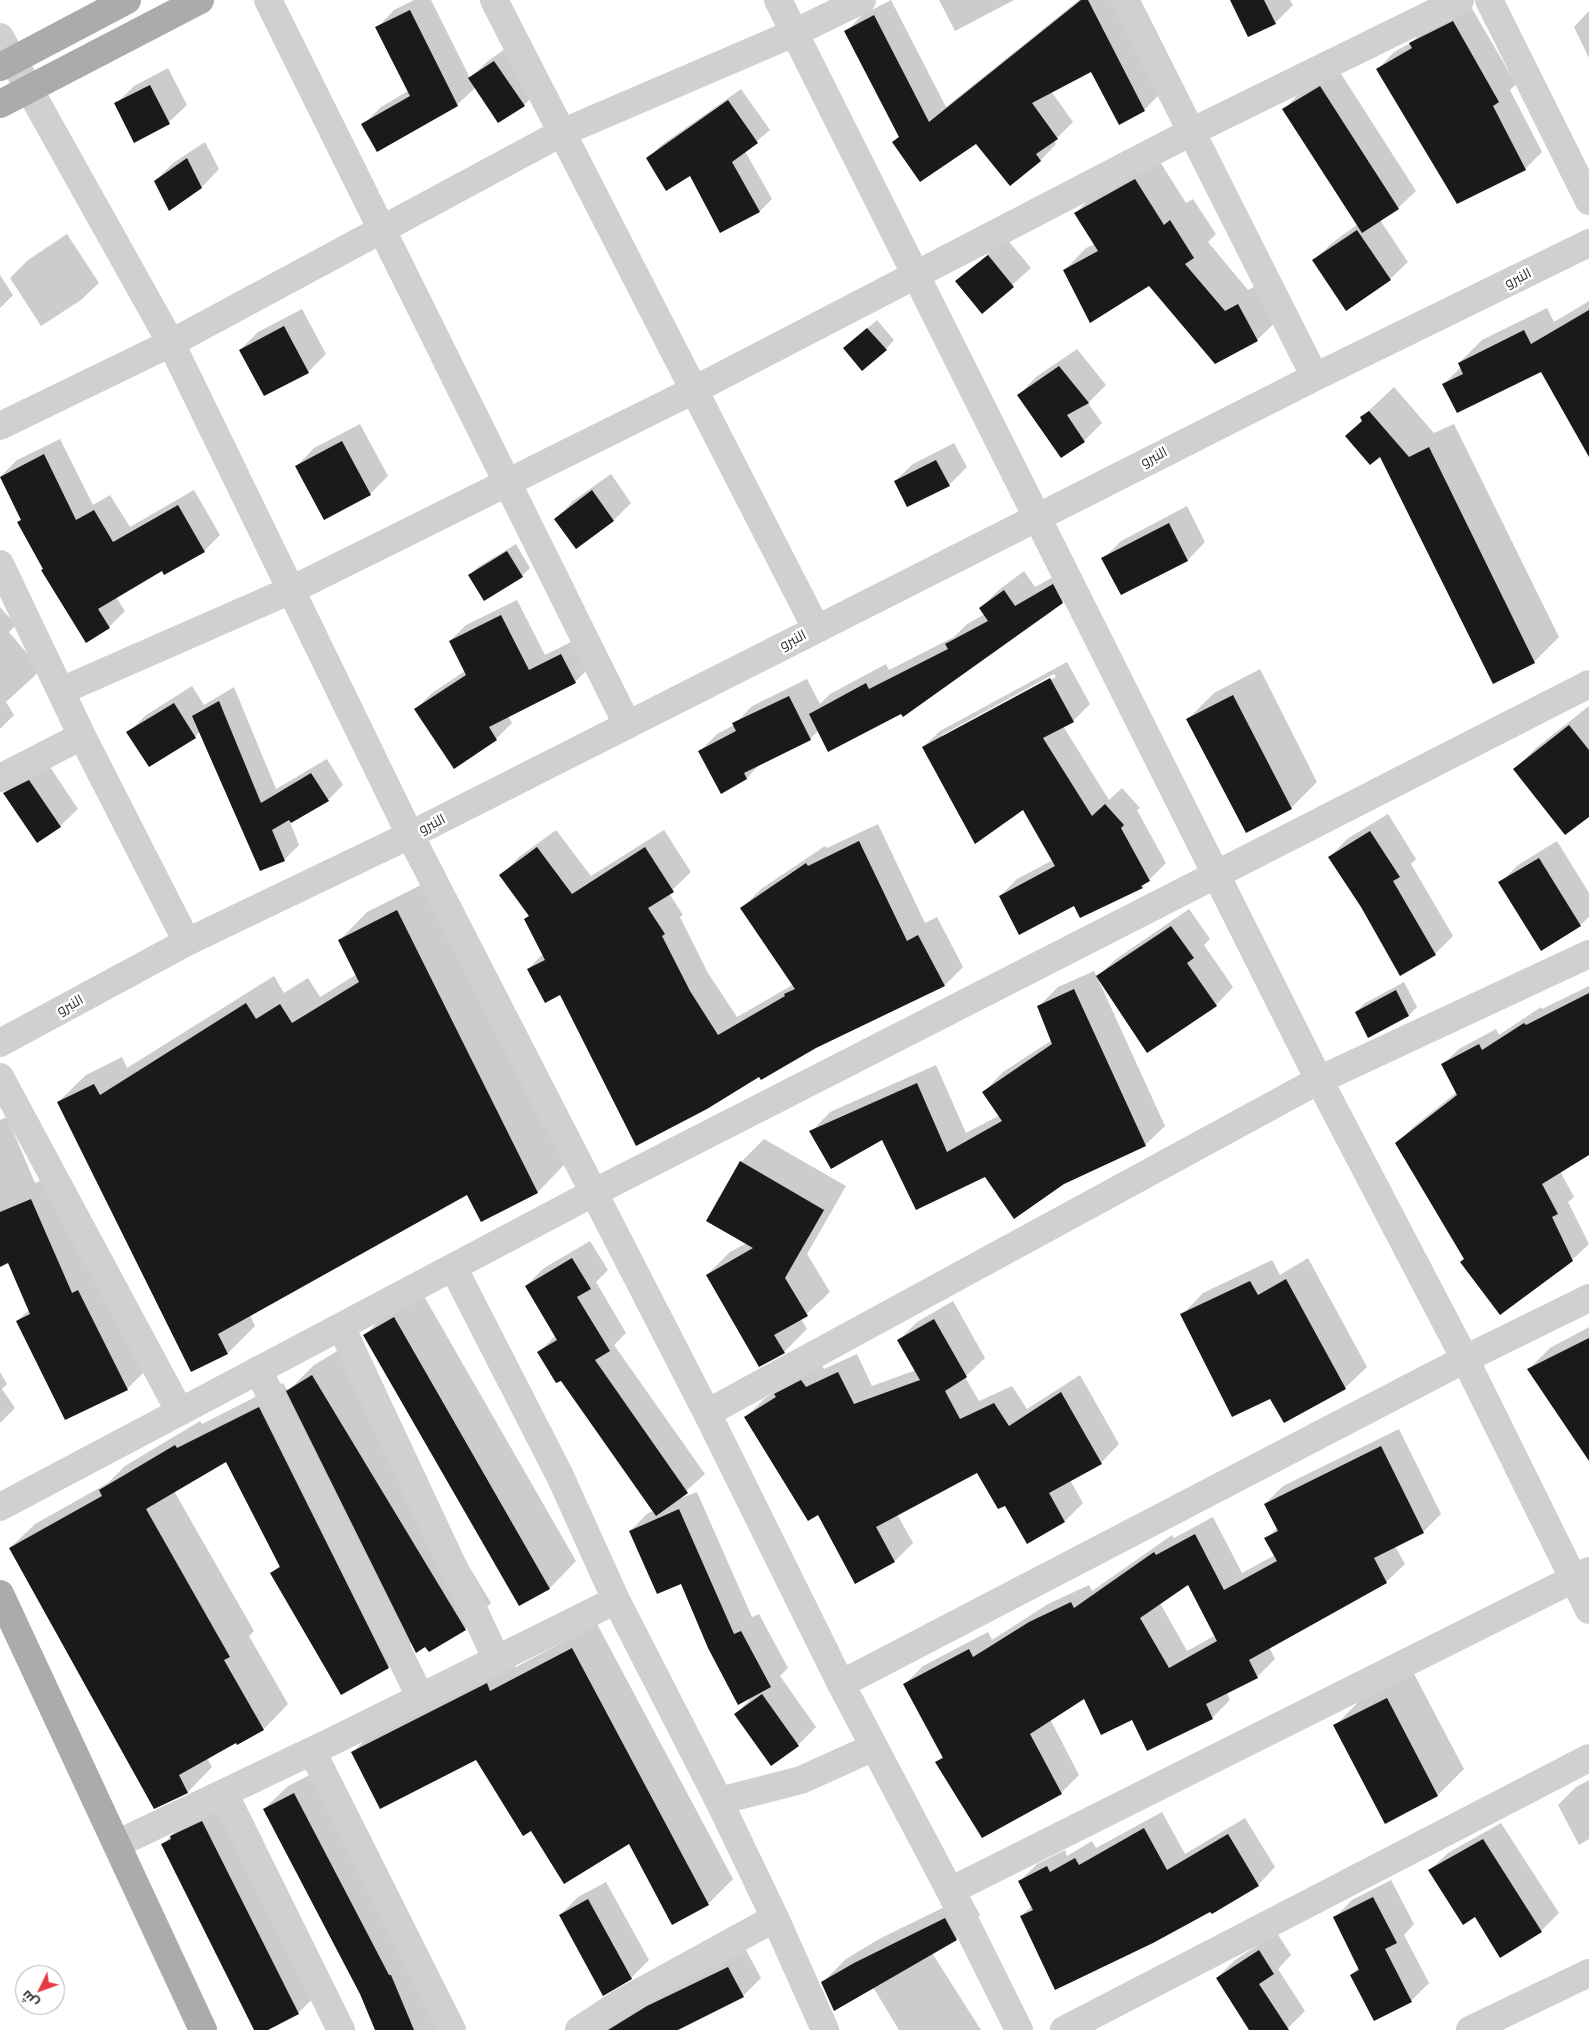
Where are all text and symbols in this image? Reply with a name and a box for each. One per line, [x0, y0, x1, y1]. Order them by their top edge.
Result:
street label: النبرو [1502, 264, 1534, 292]
street label: النبرو [1138, 443, 1170, 471]
street label: النبرو [777, 626, 809, 654]
street label: النبرو [416, 810, 448, 838]
street label: النبرو [54, 991, 86, 1019]
north arrow [15, 1965, 65, 2015]
text: ش [17, 1987, 42, 2012]

